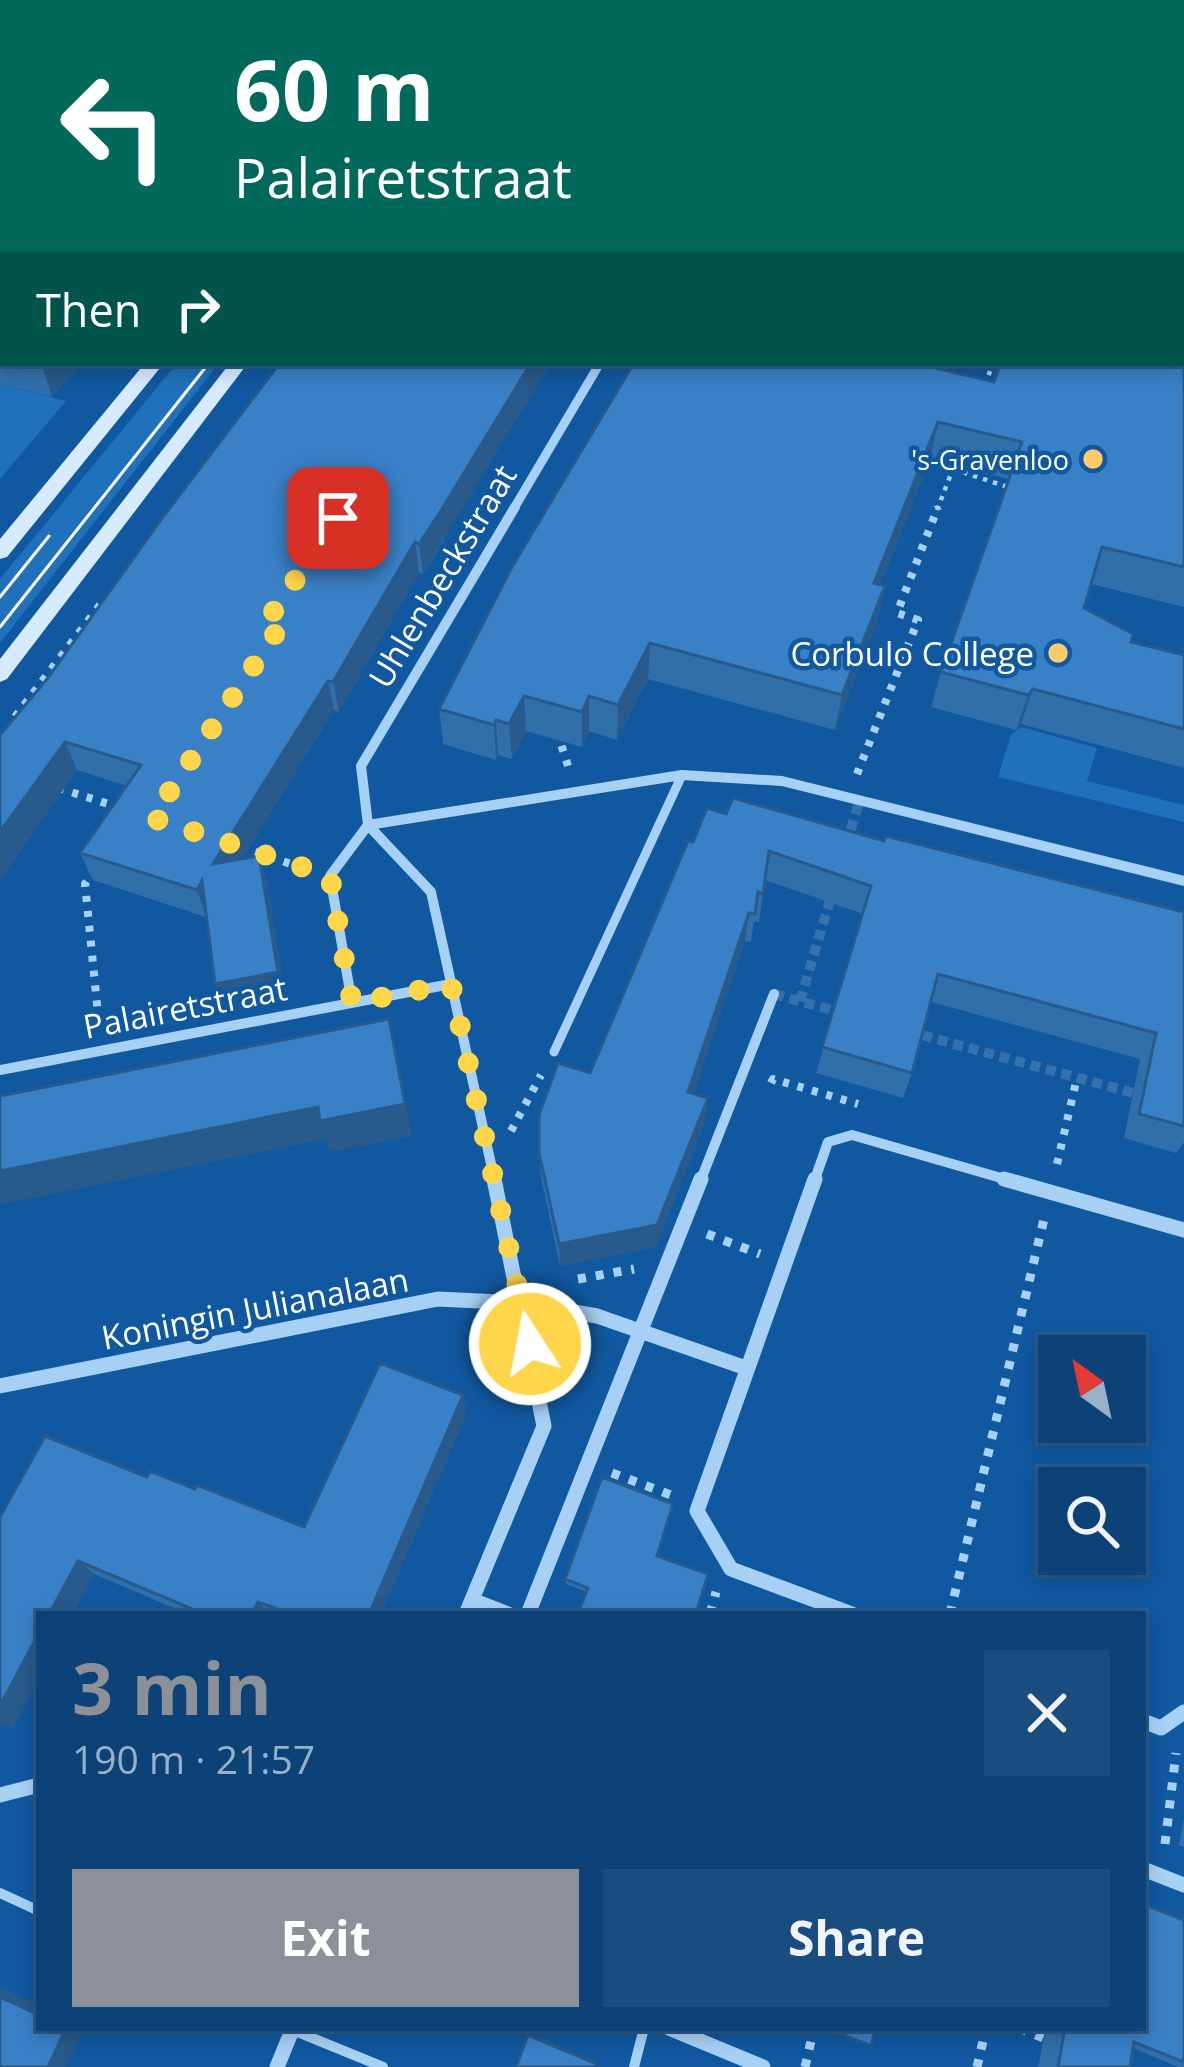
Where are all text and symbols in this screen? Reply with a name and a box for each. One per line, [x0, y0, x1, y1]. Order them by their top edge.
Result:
text: 60 m [234, 31, 434, 146]
icon: left [36, 48, 192, 204]
text: Palairetstraat [234, 140, 572, 214]
icon: right [165, 276, 231, 342]
text: Then [36, 279, 141, 340]
place label: 's-Gravenloo [911, 441, 1069, 478]
marker: 's-Gravenloo [1080, 446, 1106, 472]
street label: Uhlenbeckstraat [358, 456, 526, 696]
pin [287, 467, 389, 569]
icon: arrive [305, 485, 371, 551]
place label: Corbulo College [790, 631, 1034, 676]
marker: Corbulo College [1045, 640, 1071, 666]
street label: Palairetstraat [79, 965, 291, 1049]
street label: Koningin Julianalaan [98, 1256, 412, 1360]
position arrow [467, 1281, 593, 1407]
north arrow [1038, 1335, 1146, 1443]
map controls [1038, 1335, 1146, 1575]
button: search [1038, 1467, 1146, 1575]
text: 3 min [72, 1638, 272, 1736]
button: close [984, 1650, 1110, 1776]
text: 190 m · 21:57 [72, 1732, 315, 1785]
button: Exit [72, 1869, 579, 2007]
button: Share [603, 1869, 1110, 2007]

